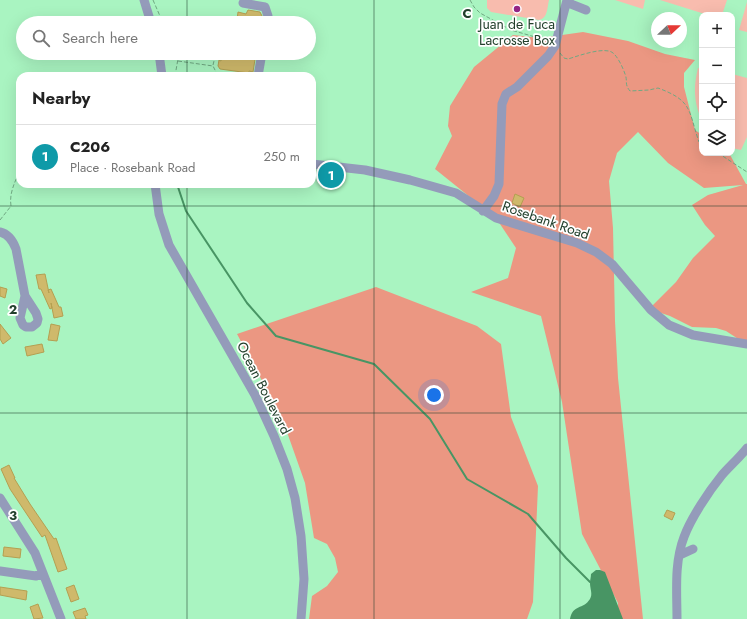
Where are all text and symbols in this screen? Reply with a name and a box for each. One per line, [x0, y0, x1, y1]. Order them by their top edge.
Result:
text: C [462, 4, 472, 23]
marker: Juan de Fuca Lacrosse Box [512, 4, 522, 14]
north arrow [651, 12, 687, 48]
map controls [699, 12, 735, 156]
button: + [699, 12, 735, 48]
place label: Juan de Fuca Lacrosse Box [477, 14, 555, 50]
search box [16, 16, 316, 60]
icon: search [30, 27, 52, 49]
text: Search here [62, 27, 138, 49]
button: − [699, 48, 735, 84]
button: locate [699, 84, 735, 120]
text: Nearby [32, 86, 90, 110]
button: layers [699, 120, 735, 156]
text: C206 [70, 136, 110, 158]
text: 1 [42, 147, 48, 166]
text: 250 m [263, 147, 300, 166]
text: Place · Rosebank Road [70, 158, 195, 177]
pin: 1 [318, 160, 344, 190]
street label: Rosebank Road [500, 196, 592, 244]
text: 2 [9, 300, 17, 319]
street label: Ocean Boulevard [232, 338, 296, 438]
your location [424, 385, 444, 405]
text: 3 [9, 506, 17, 525]

